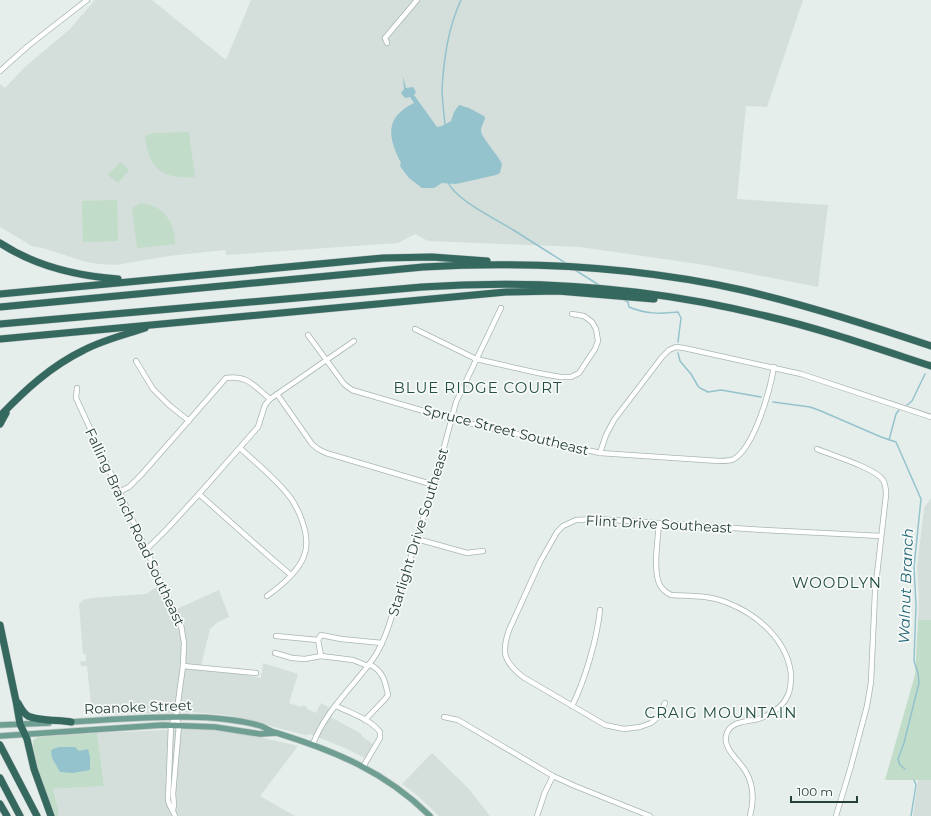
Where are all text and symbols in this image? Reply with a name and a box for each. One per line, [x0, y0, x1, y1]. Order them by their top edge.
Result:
district label: BLUE RIDGE COURT [393, 378, 563, 397]
street label: Spruce Street Southeast [421, 401, 591, 459]
street label: Falling Branch Road Southeast [81, 425, 189, 629]
street label: Starlight Drive Southeast [384, 445, 452, 618]
street label: Flint Drive Southeast [585, 511, 733, 537]
water label: Walnut Branch [894, 528, 917, 644]
district label: WOODLYN [792, 573, 882, 592]
street label: Roanoke Street [84, 696, 193, 718]
district label: CRAIG MOUNTAIN [645, 703, 797, 722]
scale bar [791, 778, 857, 804]
text: 100 m [797, 784, 833, 799]

